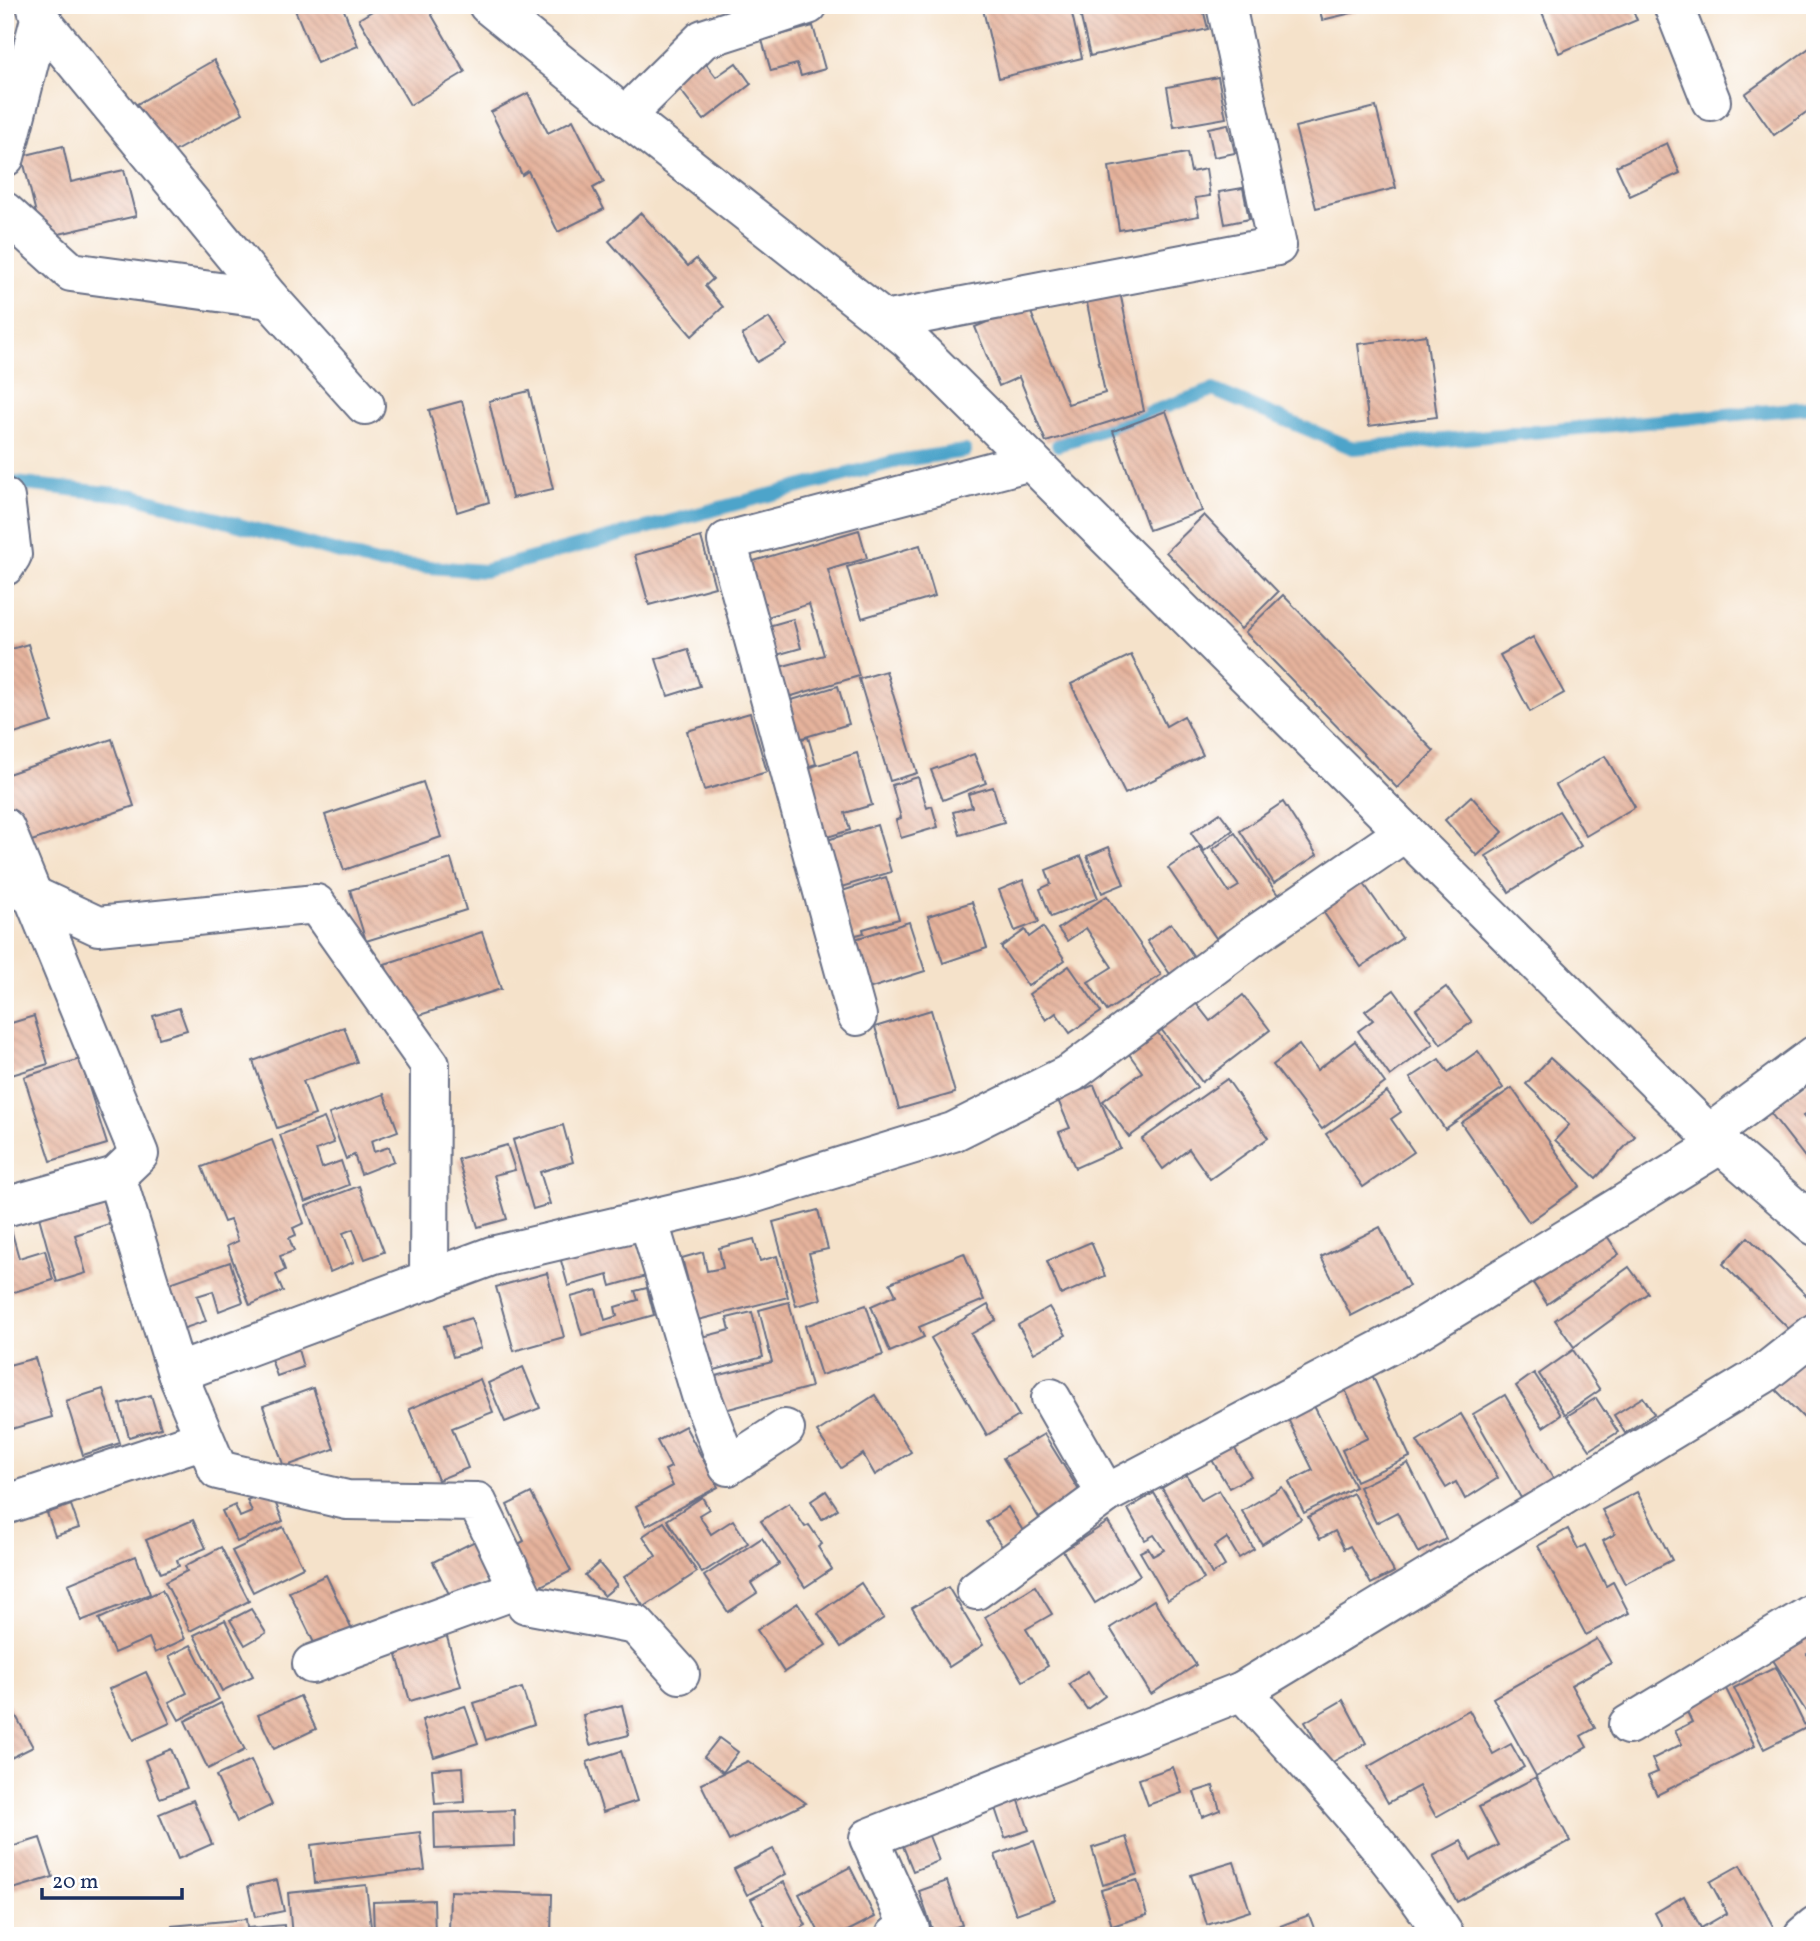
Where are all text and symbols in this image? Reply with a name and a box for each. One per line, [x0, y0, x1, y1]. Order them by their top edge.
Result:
scale bar [42, 1857, 182, 1901]
text: 20 m [52, 1868, 98, 1897]

